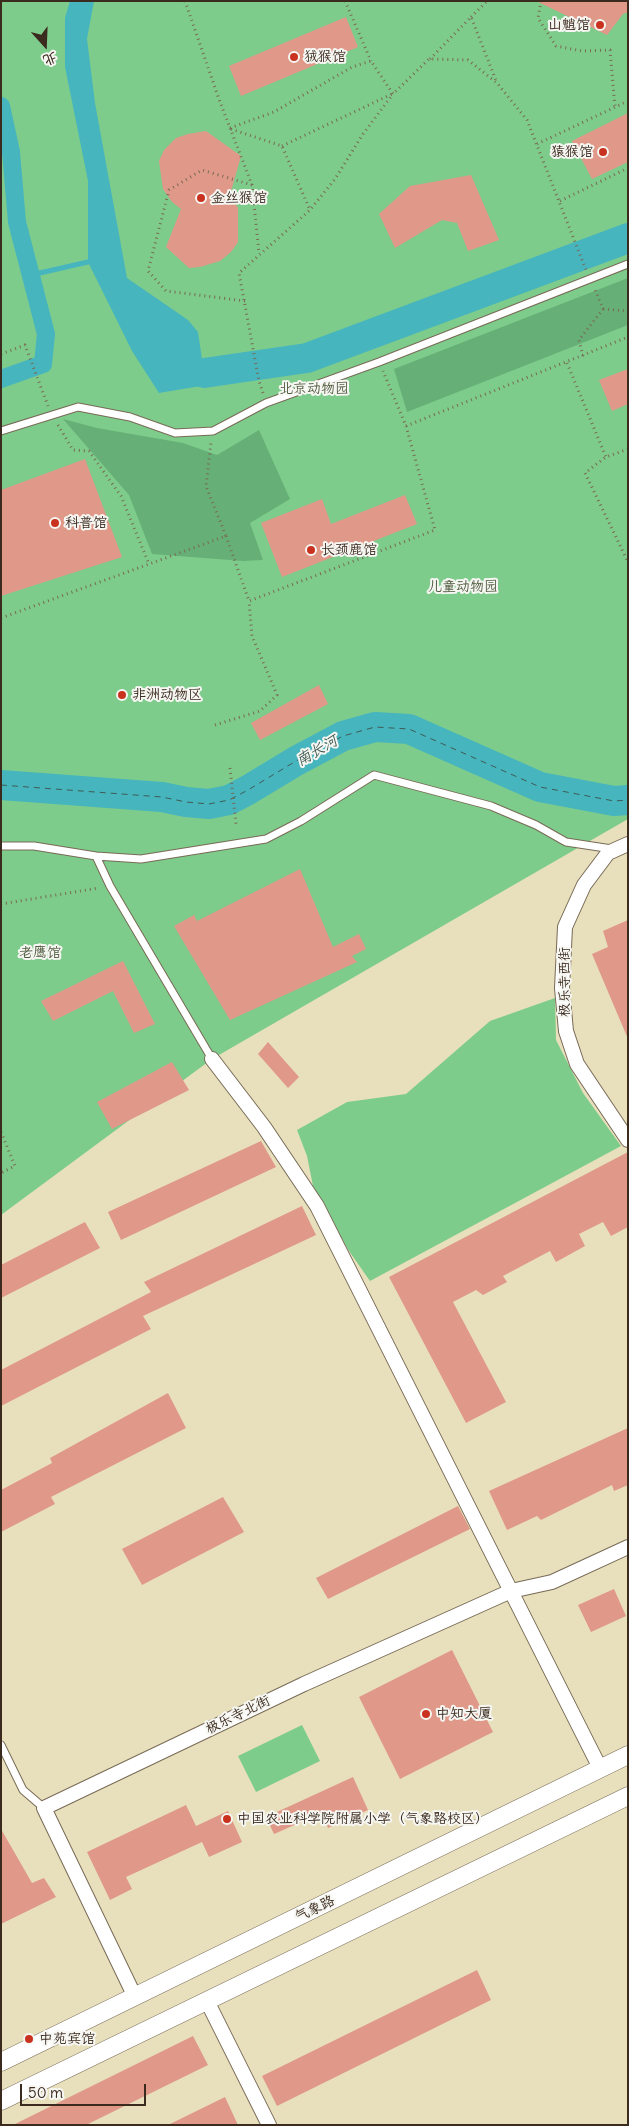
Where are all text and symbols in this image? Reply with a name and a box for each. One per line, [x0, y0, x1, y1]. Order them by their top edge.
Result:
place label: 山魈馆 [548, 17, 590, 33]
marker: 山魈馆 [594, 19, 606, 31]
north arrow [20, 20, 70, 70]
text: 北 [40, 48, 60, 70]
place label: 狨猴馆 [304, 49, 346, 65]
marker: 狨猴馆 [288, 51, 300, 63]
place label: 猿猴馆 [551, 144, 593, 160]
marker: 猿猴馆 [597, 146, 609, 158]
place label: 金丝猴馆 [211, 190, 267, 206]
marker: 金丝猴馆 [195, 192, 207, 204]
park label: 北京动物园 [279, 381, 349, 397]
place label: 科普馆 [65, 515, 107, 531]
marker: 科普馆 [49, 517, 61, 529]
place label: 长颈鹿馆 [321, 542, 377, 558]
marker: 长颈鹿馆 [305, 544, 317, 556]
park label: 儿童动物园 [428, 579, 498, 595]
place label: 非洲动物区 [132, 687, 202, 703]
marker: 非洲动物区 [116, 689, 128, 701]
water label: 南长河 [293, 732, 341, 770]
park label: 老鹰馆 [19, 945, 61, 961]
street label: 极乐寺西街 [557, 947, 573, 1017]
street label: 极乐寺北街 [203, 1692, 273, 1738]
place label: 中知大厦 [436, 1706, 492, 1722]
marker: 中知大厦 [420, 1708, 432, 1720]
place label: 中国农业科学院附属小学（气象路校区） [237, 1811, 489, 1827]
marker: 中国农业科学院附属小学（气象路校区） [221, 1813, 233, 1825]
street label: 气象路 [292, 1892, 338, 1926]
place label: 中苑宾馆 [39, 2031, 95, 2047]
marker: 中苑宾馆 [23, 2033, 35, 2045]
scale bar [22, 2074, 149, 2106]
text: 50 m [28, 2083, 63, 2102]

